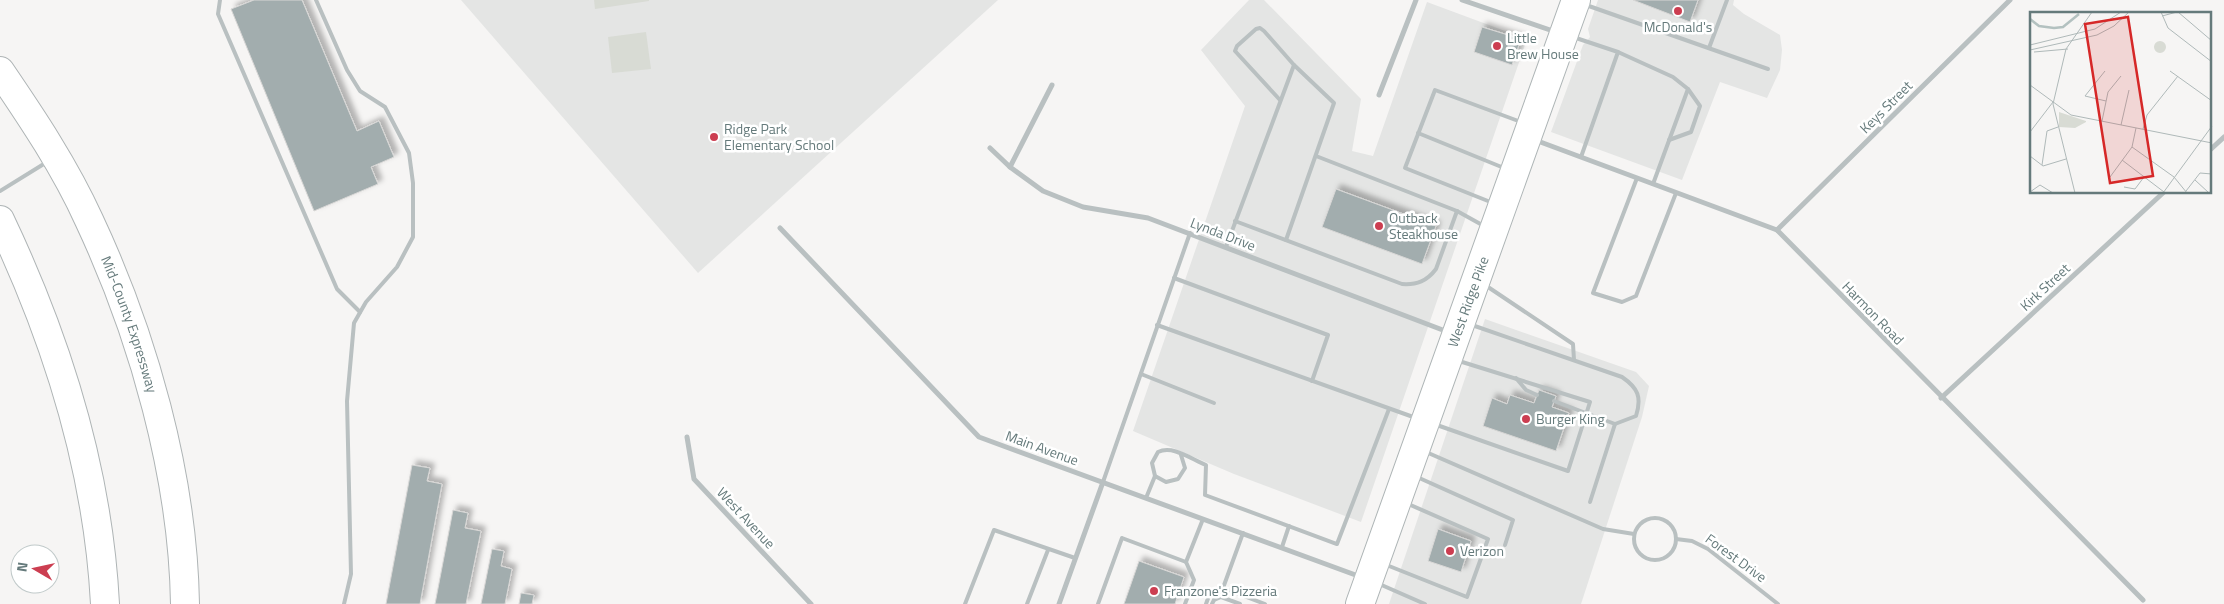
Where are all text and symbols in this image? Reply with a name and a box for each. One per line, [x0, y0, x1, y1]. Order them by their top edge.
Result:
marker: McDonald's [1672, 5, 1684, 17]
inset map [2030, 12, 2212, 194]
place label: McDonald's [1644, 16, 1712, 37]
place label: Little Brew House [1507, 27, 1579, 64]
marker: Little Brew House [1491, 40, 1503, 52]
street label: Keys Street [1855, 75, 1917, 138]
place label: Ridge Park Elementary School [724, 118, 834, 155]
marker: Ridge Park Elementary School [708, 131, 720, 143]
place label: Outback Steakhouse [1389, 207, 1458, 244]
street label: Lynda Drive [1187, 211, 1259, 256]
marker: Outback Steakhouse [1373, 220, 1385, 232]
street label: Mid-County Expressway [96, 253, 163, 395]
street label: West Ridge Pike [1442, 253, 1494, 350]
street label: Kirk Street [2015, 258, 2074, 315]
street label: Harmon Road [1838, 276, 1909, 349]
place label: Burger King [1536, 408, 1605, 429]
marker: Burger King [1520, 413, 1532, 425]
street label: Main Avenue [1003, 425, 1082, 470]
street label: West Avenue [712, 482, 780, 553]
street label: Forest Drive [1701, 528, 1771, 587]
place label: Verizon [1460, 540, 1504, 561]
north arrow [10, 544, 60, 594]
marker: Verizon [1444, 545, 1456, 557]
text: N [11, 560, 33, 573]
place label: Franzone's Pizzeria [1164, 580, 1277, 601]
marker: Franzone's Pizzeria [1148, 585, 1160, 597]

